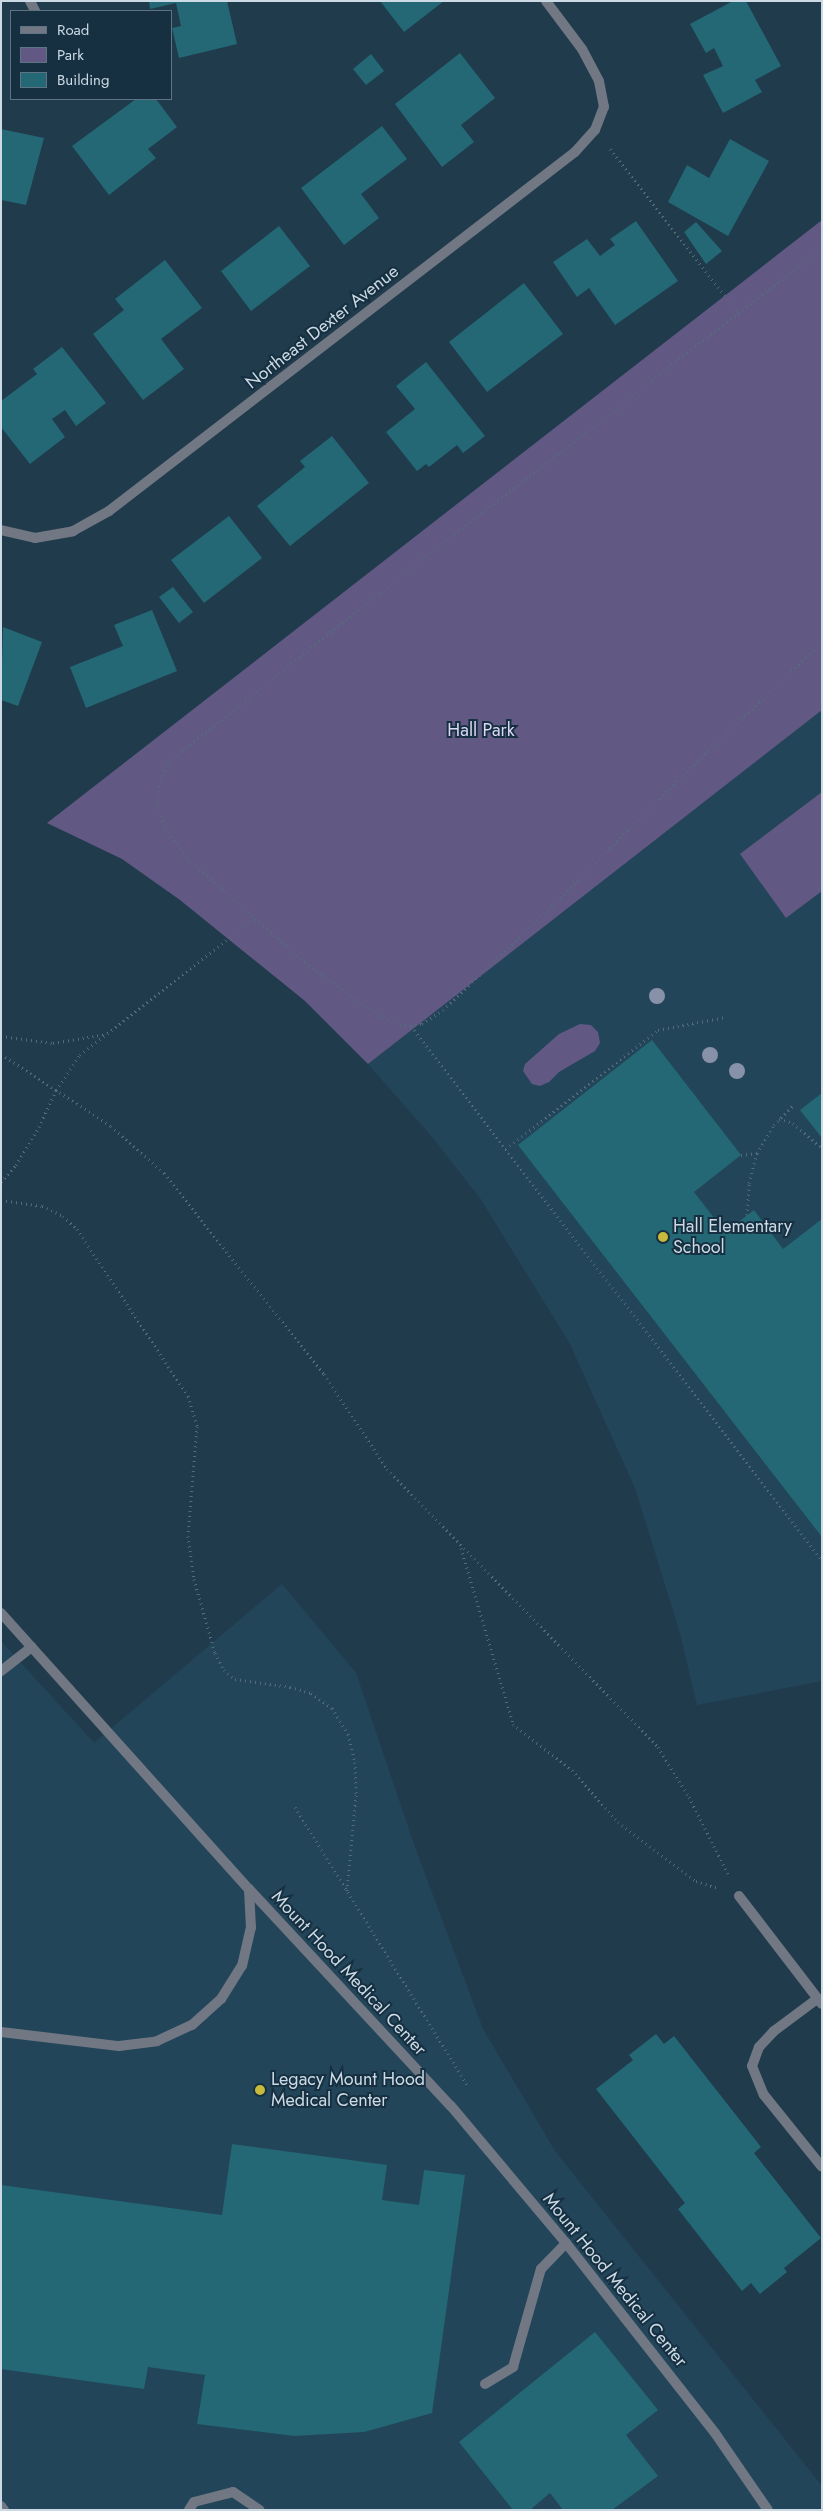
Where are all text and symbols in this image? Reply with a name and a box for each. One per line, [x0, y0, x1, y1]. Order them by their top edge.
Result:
legend [10, 10, 172, 100]
text: Road [57, 19, 89, 41]
text: Park [57, 44, 84, 66]
text: Building [57, 69, 109, 91]
street label: Northeast Dexter Avenue [241, 260, 403, 394]
park label: Hall Park [447, 719, 515, 741]
place label: Hall Elementary School [673, 1216, 792, 1258]
marker: Hall Elementary School [657, 1231, 669, 1243]
street label: Mount Hood Medical Center [267, 1886, 431, 2060]
place label: Legacy Mount Hood Medical Center [271, 2069, 425, 2112]
marker: Legacy Mount Hood Medical Center [253, 2083, 267, 2097]
street label: Mount Hood Medical Center [538, 2189, 692, 2371]

